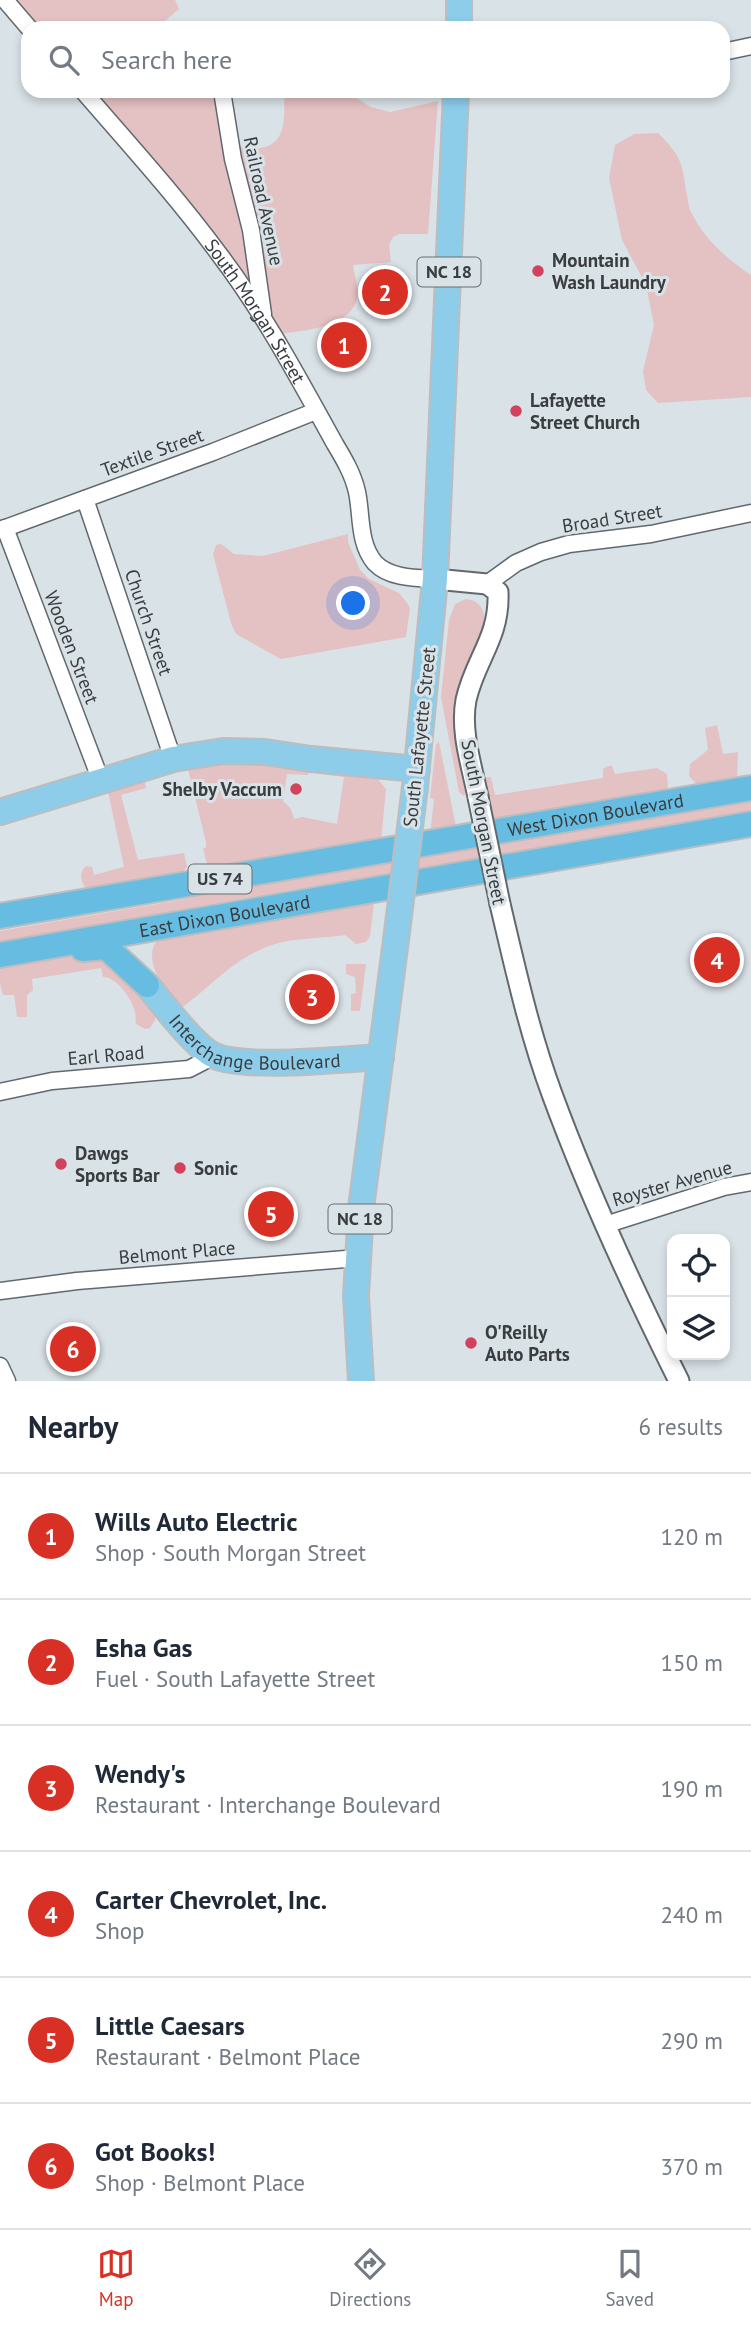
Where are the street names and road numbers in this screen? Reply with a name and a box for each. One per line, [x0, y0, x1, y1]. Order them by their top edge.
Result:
street label: Railroad Avenue [239, 134, 289, 268]
street label: South Morgan Street [200, 234, 311, 388]
road number: NC 18 [418, 258, 480, 286]
street label: Textile Street [97, 422, 207, 482]
street label: Broad Street [560, 498, 664, 538]
street label: Church Street [120, 566, 179, 679]
street label: Wooden Street [39, 587, 105, 707]
street label: South Lafayette Street [398, 645, 440, 828]
street label: South Morgan Street [456, 737, 512, 907]
street label: West Dixon Boulevard [506, 788, 685, 841]
road number: US 74 [188, 864, 252, 894]
street label: East Dixon Boulevard [137, 889, 312, 943]
street label: Interchange Boulevard [164, 1009, 341, 1075]
street label: Earl Road [67, 1040, 145, 1070]
street label: Royster Avenue [609, 1154, 735, 1212]
road number: NC 18 [328, 1204, 392, 1234]
street label: Belmont Place [118, 1235, 236, 1269]

